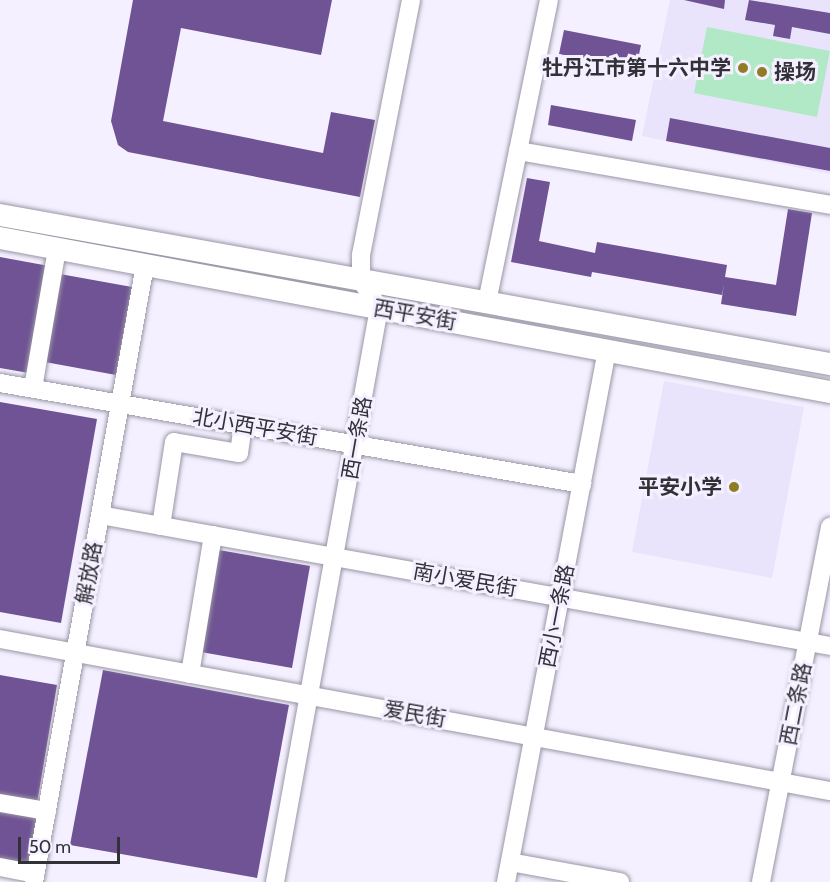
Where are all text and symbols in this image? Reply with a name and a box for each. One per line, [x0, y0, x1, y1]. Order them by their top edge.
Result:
place label: 牡丹江市第十六中学 [542, 55, 731, 81]
place label: 操场 [774, 59, 816, 85]
marker: 牡丹江市第十六中学 [736, 61, 750, 75]
marker: 操场 [755, 65, 769, 79]
street label: 西平安街 [371, 295, 459, 335]
street label: 西一条路 [337, 394, 377, 482]
street label: 北小西平安街 [191, 404, 319, 450]
place label: 平安小学 [638, 474, 722, 500]
marker: 平安小学 [727, 480, 741, 494]
street label: 解放路 [71, 540, 107, 606]
street label: 南小爱民街 [411, 558, 519, 602]
street label: 西小一条路 [535, 562, 579, 670]
street label: 西二条路 [776, 660, 816, 748]
street label: 爱民街 [382, 696, 448, 732]
scale bar [21, 825, 123, 863]
text: 50 m [29, 836, 71, 858]

